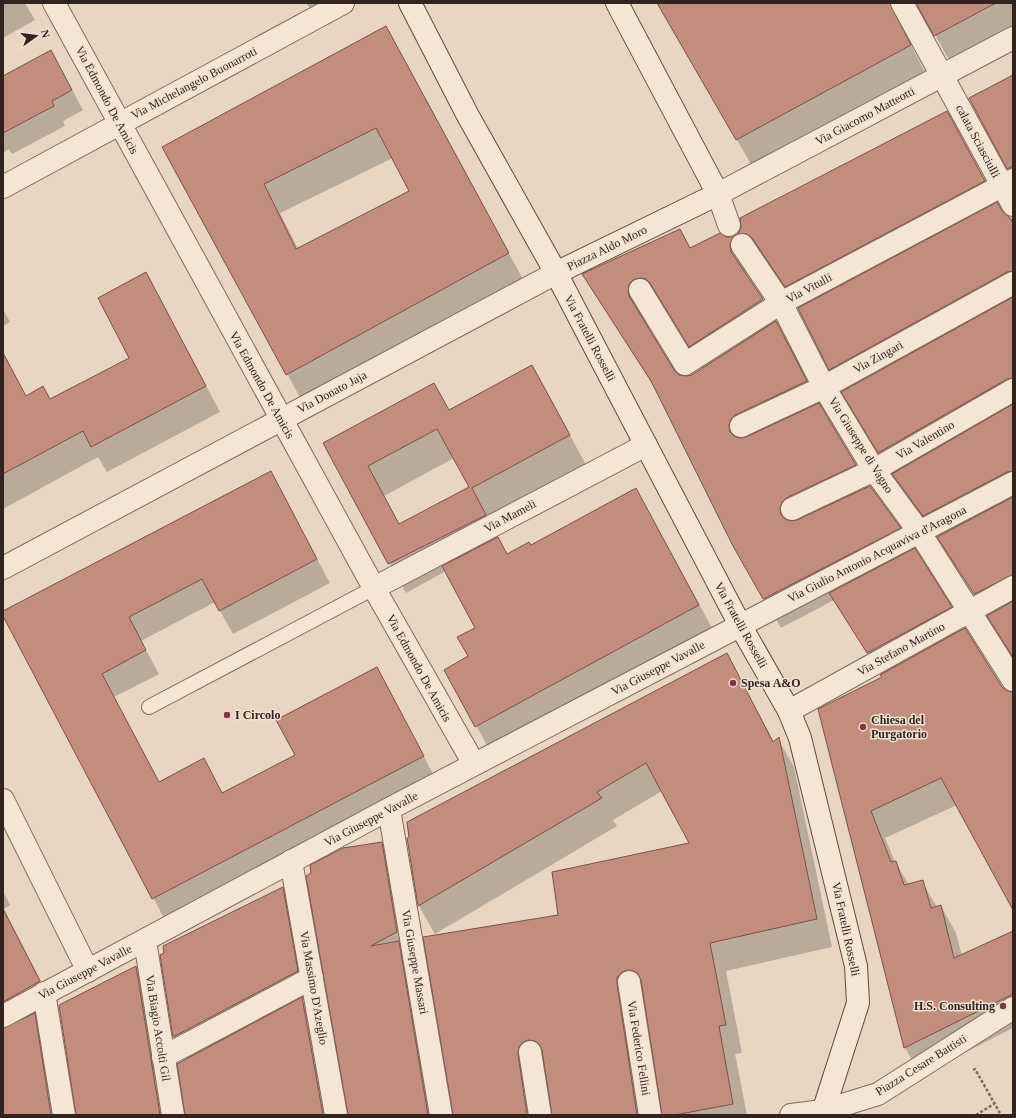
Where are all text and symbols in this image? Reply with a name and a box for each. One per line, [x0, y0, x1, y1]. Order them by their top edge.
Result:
north arrow [16, 16, 56, 56]
text: N [39, 28, 52, 39]
street label: Via Edmondo De Amicis [73, 44, 142, 157]
street label: Via Michelangelo Buonarroti [129, 44, 260, 122]
street label: Via Giacomo Matteotti [813, 84, 918, 148]
street label: calata Sciasciulli [953, 102, 1003, 181]
street label: Piazza Aldo Moro [565, 223, 649, 273]
street label: Via Vitulli [784, 270, 835, 306]
street label: Via Fratelli Rosselli [561, 292, 619, 384]
street label: Via Edmondo De Amicis [227, 329, 297, 441]
street label: Via Zingari [851, 337, 906, 376]
street label: Via Donato Jaja [295, 368, 370, 416]
street label: Via Giuseppe di Vagno [826, 394, 896, 496]
street label: Via Valentino [893, 418, 957, 462]
street label: Via Mameli [482, 496, 539, 536]
street label: Via Giulio Antonio Acquaviva d'Aragona [785, 502, 969, 605]
street label: Via Fratelli Rosselli [712, 580, 771, 671]
street label: Via Edmondo De Amicis [384, 612, 454, 724]
street label: Via Stefano Martino [855, 619, 947, 679]
street label: Via Giuseppe Vavalle [609, 637, 707, 699]
place label: Spesa A&O [741, 676, 801, 690]
marker: Spesa A&O [728, 678, 738, 688]
place label: I Circolo [235, 708, 280, 722]
marker: I Circolo [222, 710, 232, 720]
place label: Chiesa del Purgatorio [871, 713, 927, 741]
marker: Chiesa del Purgatorio [858, 722, 868, 732]
street label: Via Giuseppe Vavalle [322, 788, 420, 850]
street label: Via Fratelli Rosselli [829, 881, 863, 978]
street label: Via Giuseppe Massari [399, 909, 431, 1016]
street label: Via Massimo D'Azeglio [297, 930, 331, 1046]
street label: Via Giuseppe Vavalle [36, 941, 134, 1003]
street label: Via Biagio Accolti Gil [143, 974, 173, 1083]
place label: H.S. Consulting [914, 999, 995, 1013]
street label: Via Federico Fellini [625, 1000, 654, 1097]
marker: H.S. Consulting [998, 1001, 1008, 1011]
street label: Piazza Cesare Battisti [873, 1031, 970, 1099]

